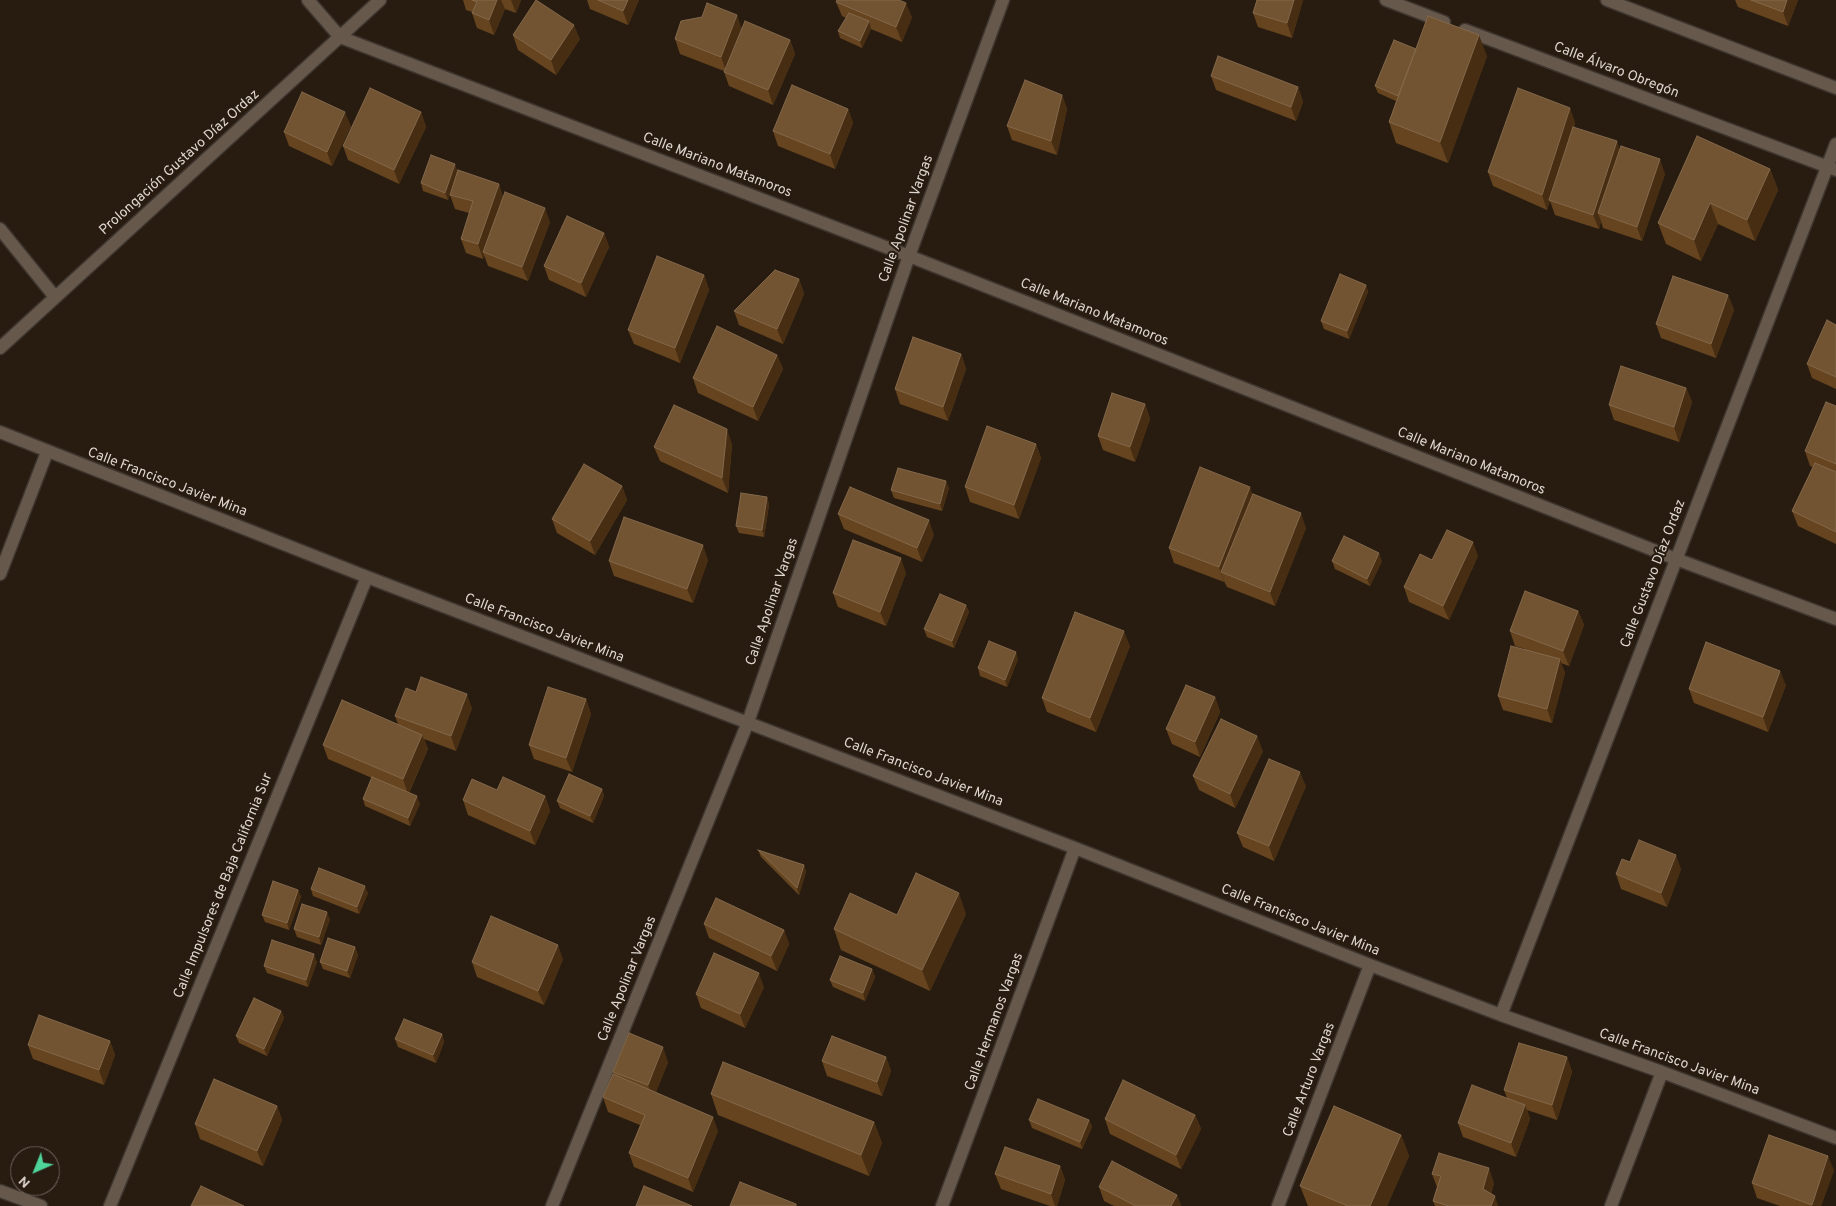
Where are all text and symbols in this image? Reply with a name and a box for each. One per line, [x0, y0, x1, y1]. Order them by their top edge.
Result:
street label: Calle Álvaro Obregón [1551, 39, 1681, 103]
street label: Prolongación Gustavo Díaz Ordaz [97, 87, 263, 239]
street label: Calle Mariano Matamoros [640, 130, 794, 202]
street label: Calle Apolinar Vargas [876, 153, 938, 285]
street label: Calle Mariano Matamoros [1017, 276, 1171, 350]
street label: Calle Mariano Matamoros [1394, 425, 1548, 499]
street label: Calle Francisco Javier Mina [85, 445, 249, 521]
street label: Calle Gustavo Díaz Ordaz [1618, 497, 1690, 651]
street label: Calle Apolinar Vargas [743, 536, 803, 668]
street label: Calle Francisco Javier Mina [462, 591, 626, 667]
street label: Calle Francisco Javier Mina [841, 735, 1005, 811]
street label: Calle Impulsores de Baja California Sur [171, 771, 277, 1001]
street label: Calle Francisco Javier Mina [1218, 881, 1382, 961]
street label: Calle Apolinar Vargas [595, 914, 661, 1044]
street label: Calle Hermanos Vargas [962, 951, 1028, 1093]
street label: Calle Arturo Vargas [1280, 1020, 1340, 1140]
street label: Calle Francisco Javier Mina [1596, 1026, 1762, 1100]
north arrow [10, 1146, 60, 1196]
text: N [15, 1172, 34, 1191]

